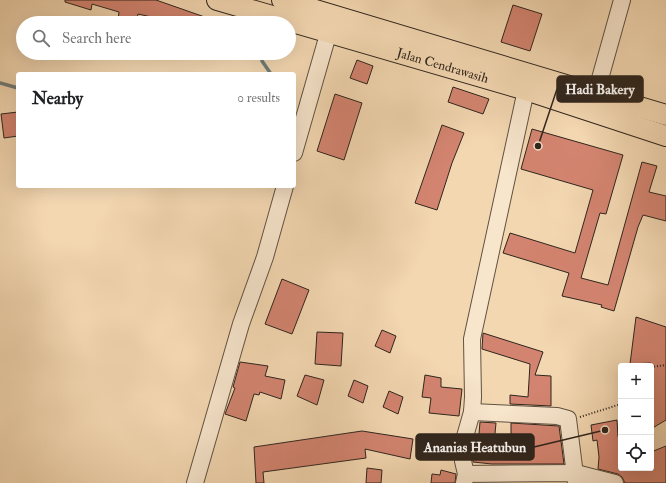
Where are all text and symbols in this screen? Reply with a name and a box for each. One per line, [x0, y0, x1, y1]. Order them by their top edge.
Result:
search box [16, 16, 296, 60]
icon: search [30, 27, 52, 49]
text: Search here [62, 29, 131, 48]
street label: Jalan Cendrawasih [394, 45, 490, 87]
callout: Hadi Bakery [557, 76, 643, 102]
text: Hadi Bakery [565, 81, 636, 99]
text: Nearby [32, 88, 83, 109]
text: 0 results [237, 90, 280, 106]
map controls [618, 363, 654, 471]
button: + [618, 363, 654, 399]
button: − [618, 399, 654, 435]
callout: Ananias Heatubun [416, 434, 534, 460]
button: locate [618, 435, 654, 471]
text: Ananias Heatubun [423, 439, 527, 456]

